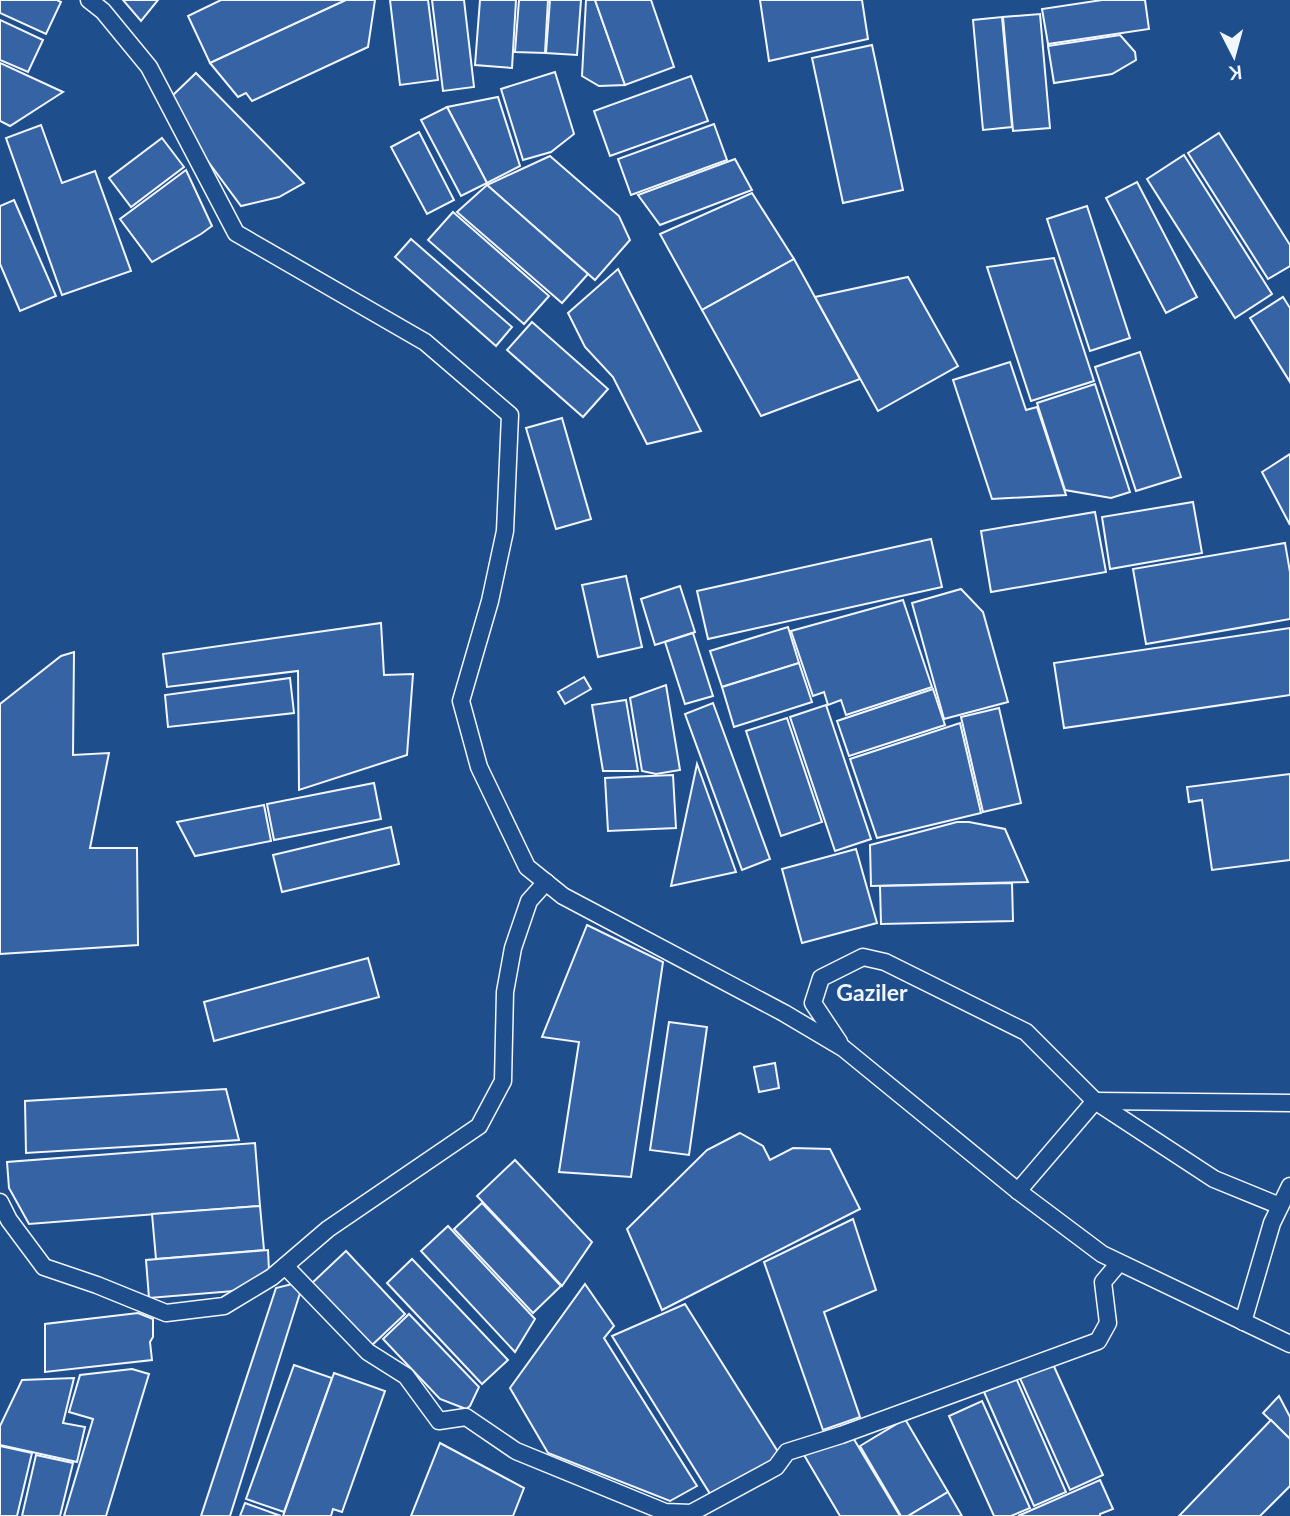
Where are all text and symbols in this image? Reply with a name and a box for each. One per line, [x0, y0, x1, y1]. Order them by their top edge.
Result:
north arrow [1199, 21, 1269, 91]
text: K [1227, 61, 1244, 86]
district label: Gaziler [836, 978, 908, 1006]

